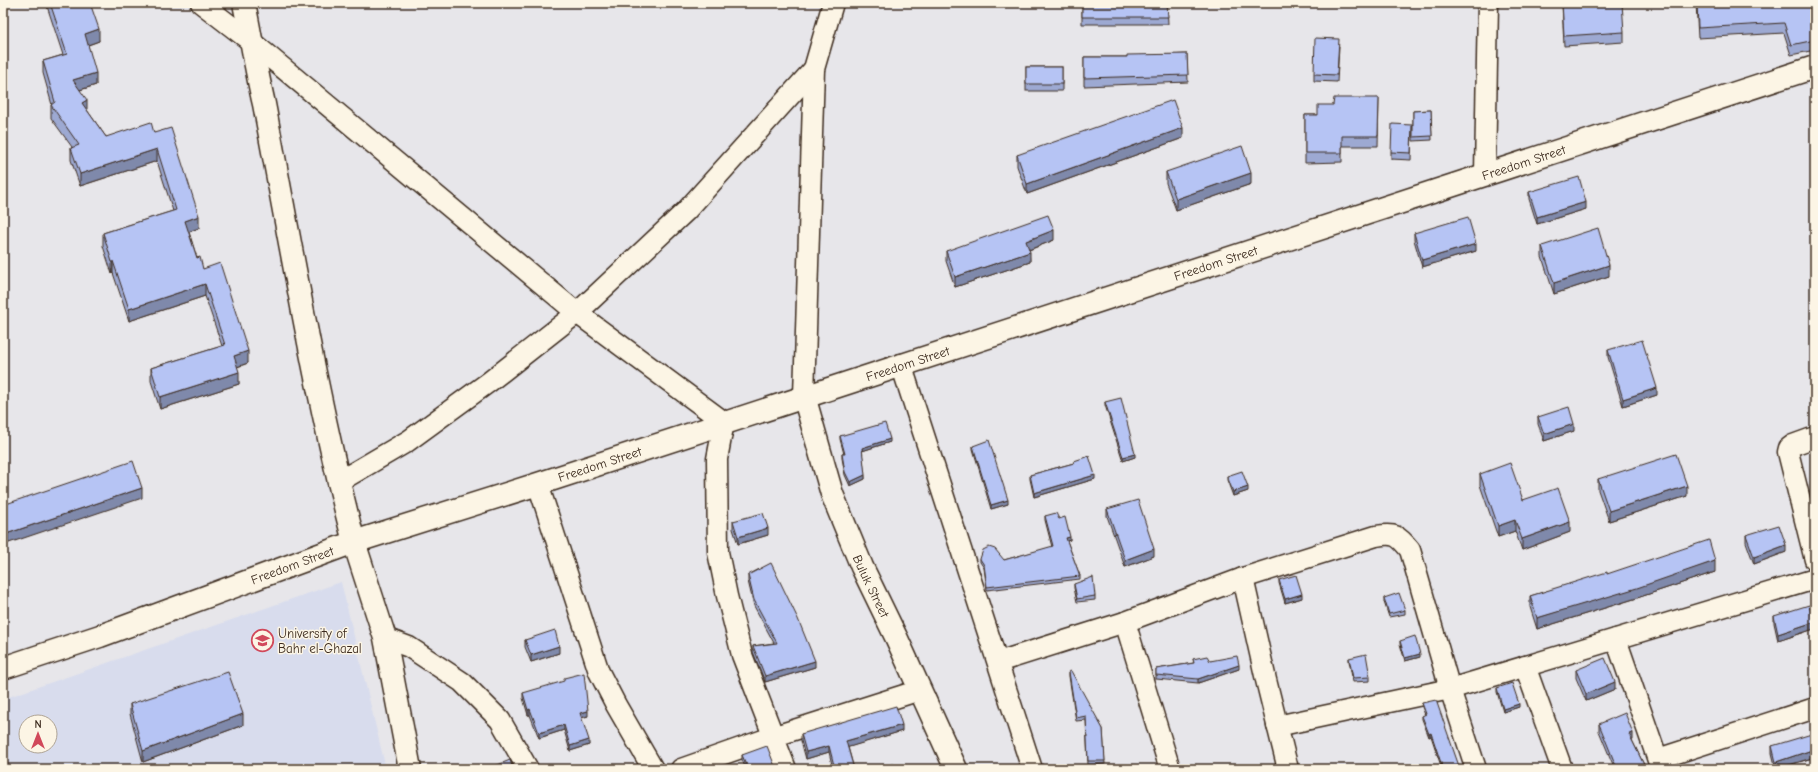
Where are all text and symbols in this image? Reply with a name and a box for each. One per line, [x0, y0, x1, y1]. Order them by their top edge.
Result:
street label: Freedom Street [1480, 141, 1568, 183]
street label: Freedom Street [1172, 242, 1260, 283]
street label: Freedom Street [864, 342, 952, 384]
street label: Freedom Street [556, 443, 644, 484]
street label: Freedom Street [249, 542, 337, 587]
street label: Buluk Street [850, 553, 893, 621]
place label: University of Bahr el-Ghazal [278, 626, 362, 656]
school or university icon: University of Bahr el-Ghazal [250, 627, 276, 653]
north arrow [18, 714, 58, 754]
text: N [34, 718, 42, 731]

